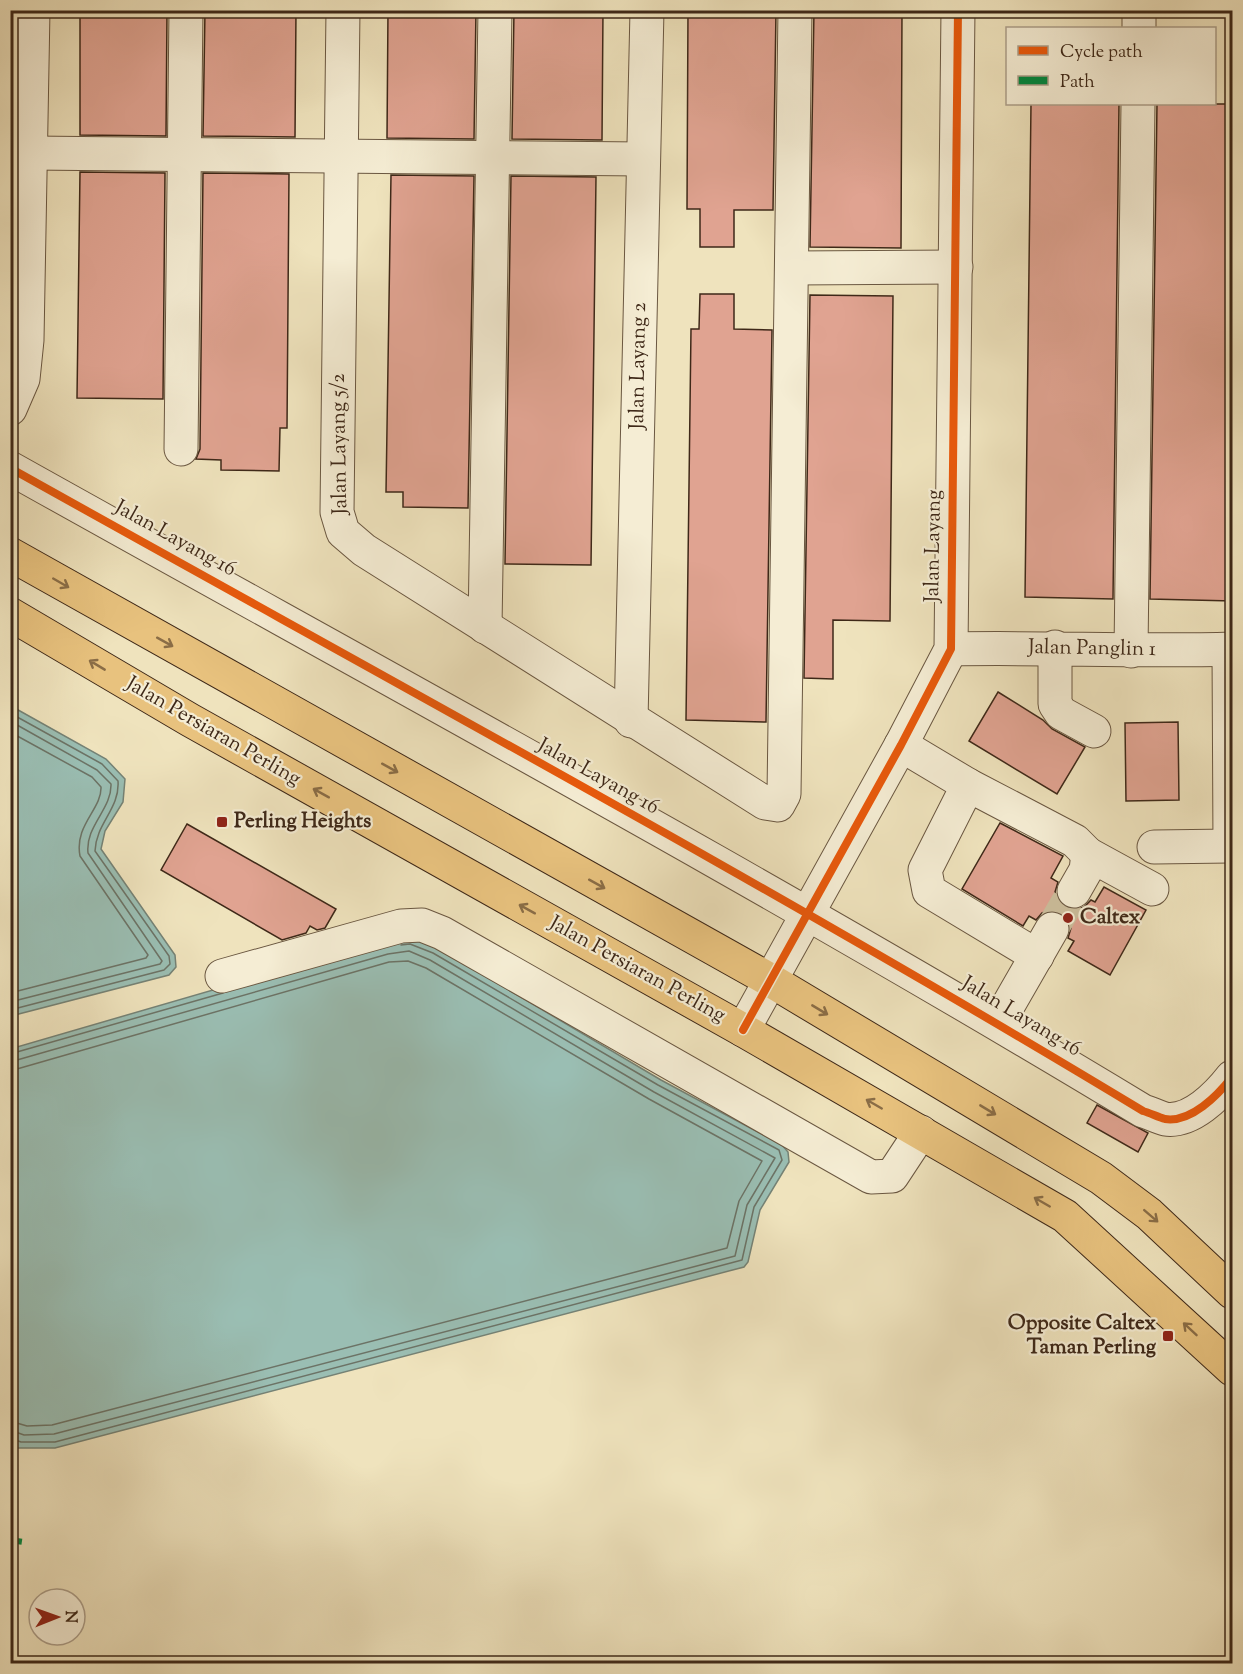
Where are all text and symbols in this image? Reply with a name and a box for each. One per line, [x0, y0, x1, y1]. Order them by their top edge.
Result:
legend [1006, 27, 1216, 105]
text: Cycle path [1060, 40, 1143, 66]
text: Path [1060, 70, 1095, 96]
street label: Jalan Layang 2 [623, 302, 655, 431]
street label: Jalan Layang 5/2 [324, 373, 356, 516]
street label: Jalan Layang [918, 489, 950, 604]
street label: Jalan Layang 16 [108, 493, 241, 585]
one-way arrow [52, 577, 69, 589]
street label: Jalan Panglin 1 [1027, 633, 1156, 665]
one-way arrow [156, 636, 173, 648]
one-way arrow [89, 658, 106, 670]
street label: Jalan Persiaran Perling [119, 669, 306, 794]
street label: Jalan Layang 16 [531, 731, 664, 823]
one-way arrow [381, 762, 398, 774]
one-way arrow [313, 787, 330, 799]
place label: Perling Heights [234, 807, 371, 837]
marker: Perling Heights [215, 815, 229, 829]
one-way arrow [588, 878, 605, 890]
one-way arrow [519, 903, 537, 914]
place label: Caltex [1080, 903, 1141, 933]
street label: Jalan Persiaran Perling [542, 908, 731, 1031]
marker: Caltex [1061, 911, 1075, 925]
street label: Jalan Layang 16 [955, 969, 1087, 1065]
one-way arrow [811, 1005, 828, 1017]
one-way arrow [866, 1098, 883, 1110]
one-way arrow [979, 1105, 996, 1117]
one-way arrow [1034, 1196, 1051, 1208]
one-way arrow [1143, 1209, 1158, 1223]
place label: Opposite Caltex Taman Perling [1008, 1309, 1157, 1363]
one-way arrow [1183, 1322, 1198, 1336]
marker: Opposite Caltex Taman Perling [1161, 1329, 1175, 1343]
north arrow [27, 1587, 87, 1647]
text: N [58, 1610, 81, 1624]

